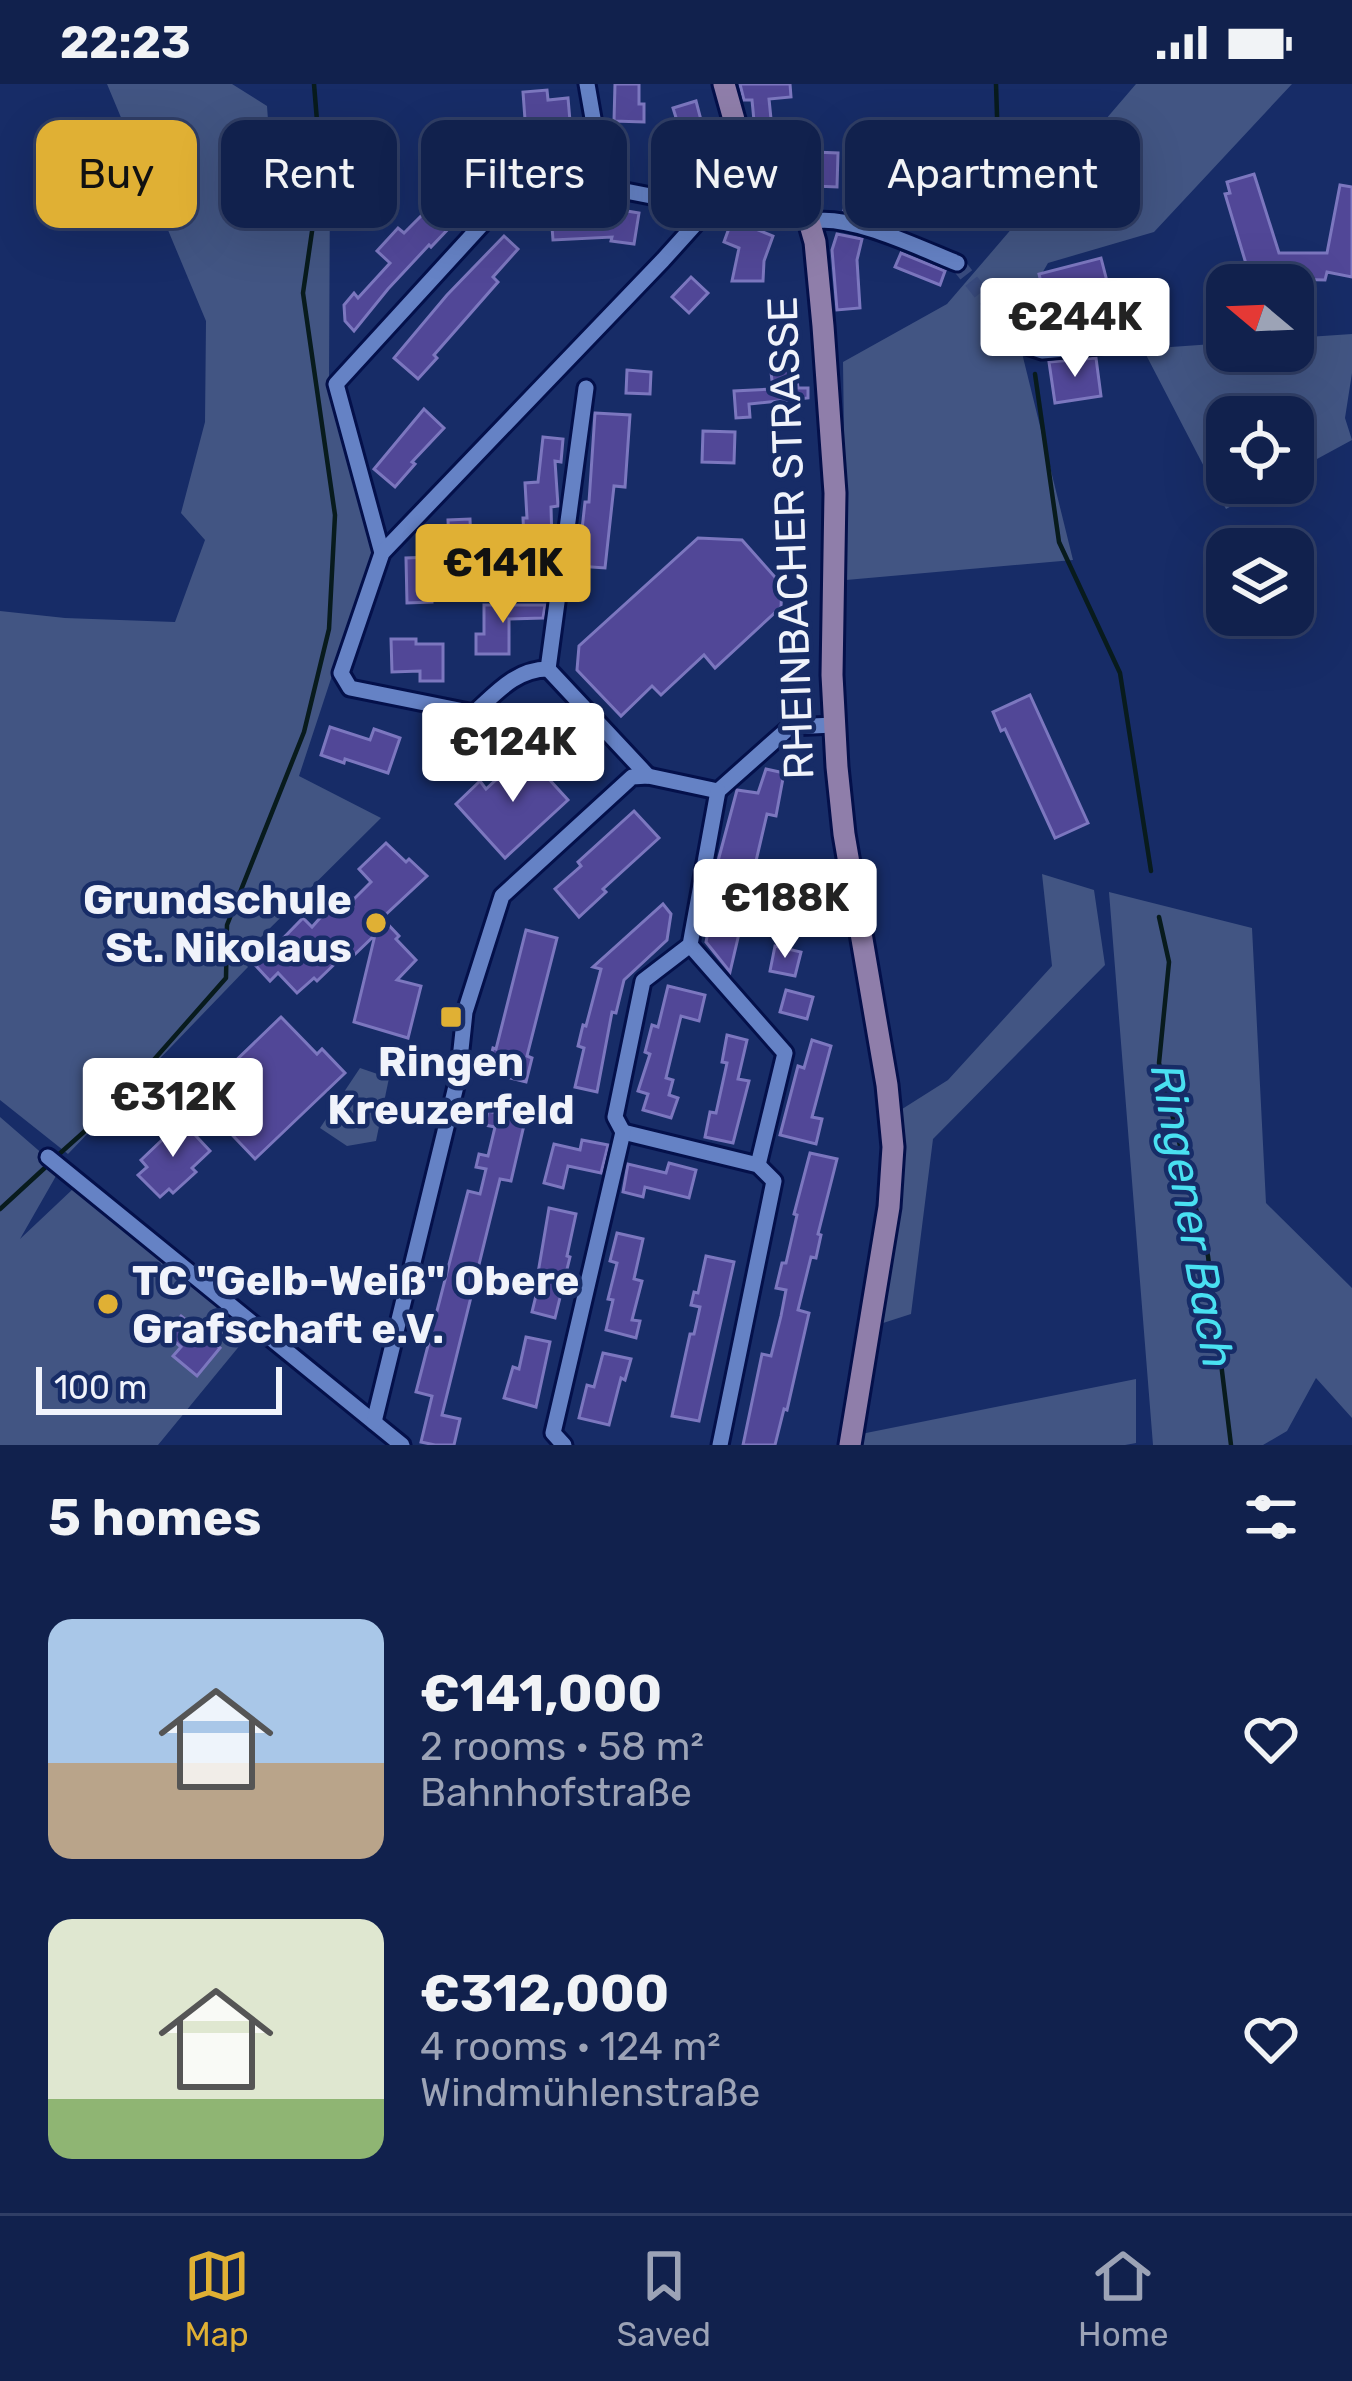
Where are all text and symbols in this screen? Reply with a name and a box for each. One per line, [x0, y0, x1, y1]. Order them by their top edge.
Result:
text: 22:23 [60, 16, 191, 69]
chip: Buy [36, 120, 197, 228]
chip: Rent [221, 120, 397, 228]
chip: Filters [421, 120, 627, 228]
chip: New [651, 120, 821, 228]
chip: Apartment [845, 120, 1140, 228]
north arrow [1206, 264, 1314, 372]
map controls [1206, 264, 1314, 636]
pin: €244K [991, 278, 1159, 380]
text: €244K [1008, 294, 1142, 340]
street label: RHEINBACHER STRASSE [758, 296, 824, 780]
button: locate [1206, 396, 1314, 504]
pin: €141K [419, 524, 587, 626]
button: layers [1206, 528, 1314, 636]
text: €141K [443, 540, 563, 586]
pin: €124K [429, 703, 597, 805]
text: €124K [449, 719, 577, 765]
pin: €188K [701, 859, 869, 961]
place label: Grundschule St. Nikolaus [83, 875, 352, 973]
text: €188K [721, 875, 849, 921]
marker: Grundschule St. Nikolaus [363, 910, 389, 936]
marker: Ringen Kreuzerfeld [438, 1004, 464, 1030]
place label: Ringen Kreuzerfeld [327, 1037, 575, 1135]
pin: €312K [89, 1058, 257, 1160]
water label: Ringener Bach [1140, 1060, 1245, 1372]
text: €312K [110, 1074, 236, 1120]
place label: TC "Gelb-Weiß" Obere Grafschaft e.V. [132, 1256, 579, 1354]
marker: TC "Gelb-Weiß" Obere Grafschaft e.V. [95, 1291, 121, 1317]
scale bar [36, 1361, 282, 1414]
text: 100 m [54, 1368, 147, 1407]
icon: filters [1238, 1484, 1304, 1550]
text: 5 homes [48, 1487, 261, 1548]
text: €141,000 [420, 1663, 662, 1724]
icon: home [144, 1667, 288, 1811]
icon: heart [1238, 1706, 1304, 1772]
text: 2 rooms · 58 m² [420, 1724, 704, 1770]
text: Bahnhofstraße [420, 1770, 692, 1816]
text: €312,000 [420, 1963, 669, 2024]
icon: home [144, 1967, 288, 2111]
icon: heart [1238, 2006, 1304, 2072]
text: 4 rooms · 124 m² [420, 2024, 720, 2070]
text: Windmühlenstraße [420, 2070, 760, 2116]
tab: Map [184, 2243, 250, 2354]
tab: Saved [617, 2243, 711, 2354]
tab: Home [1078, 2243, 1168, 2354]

